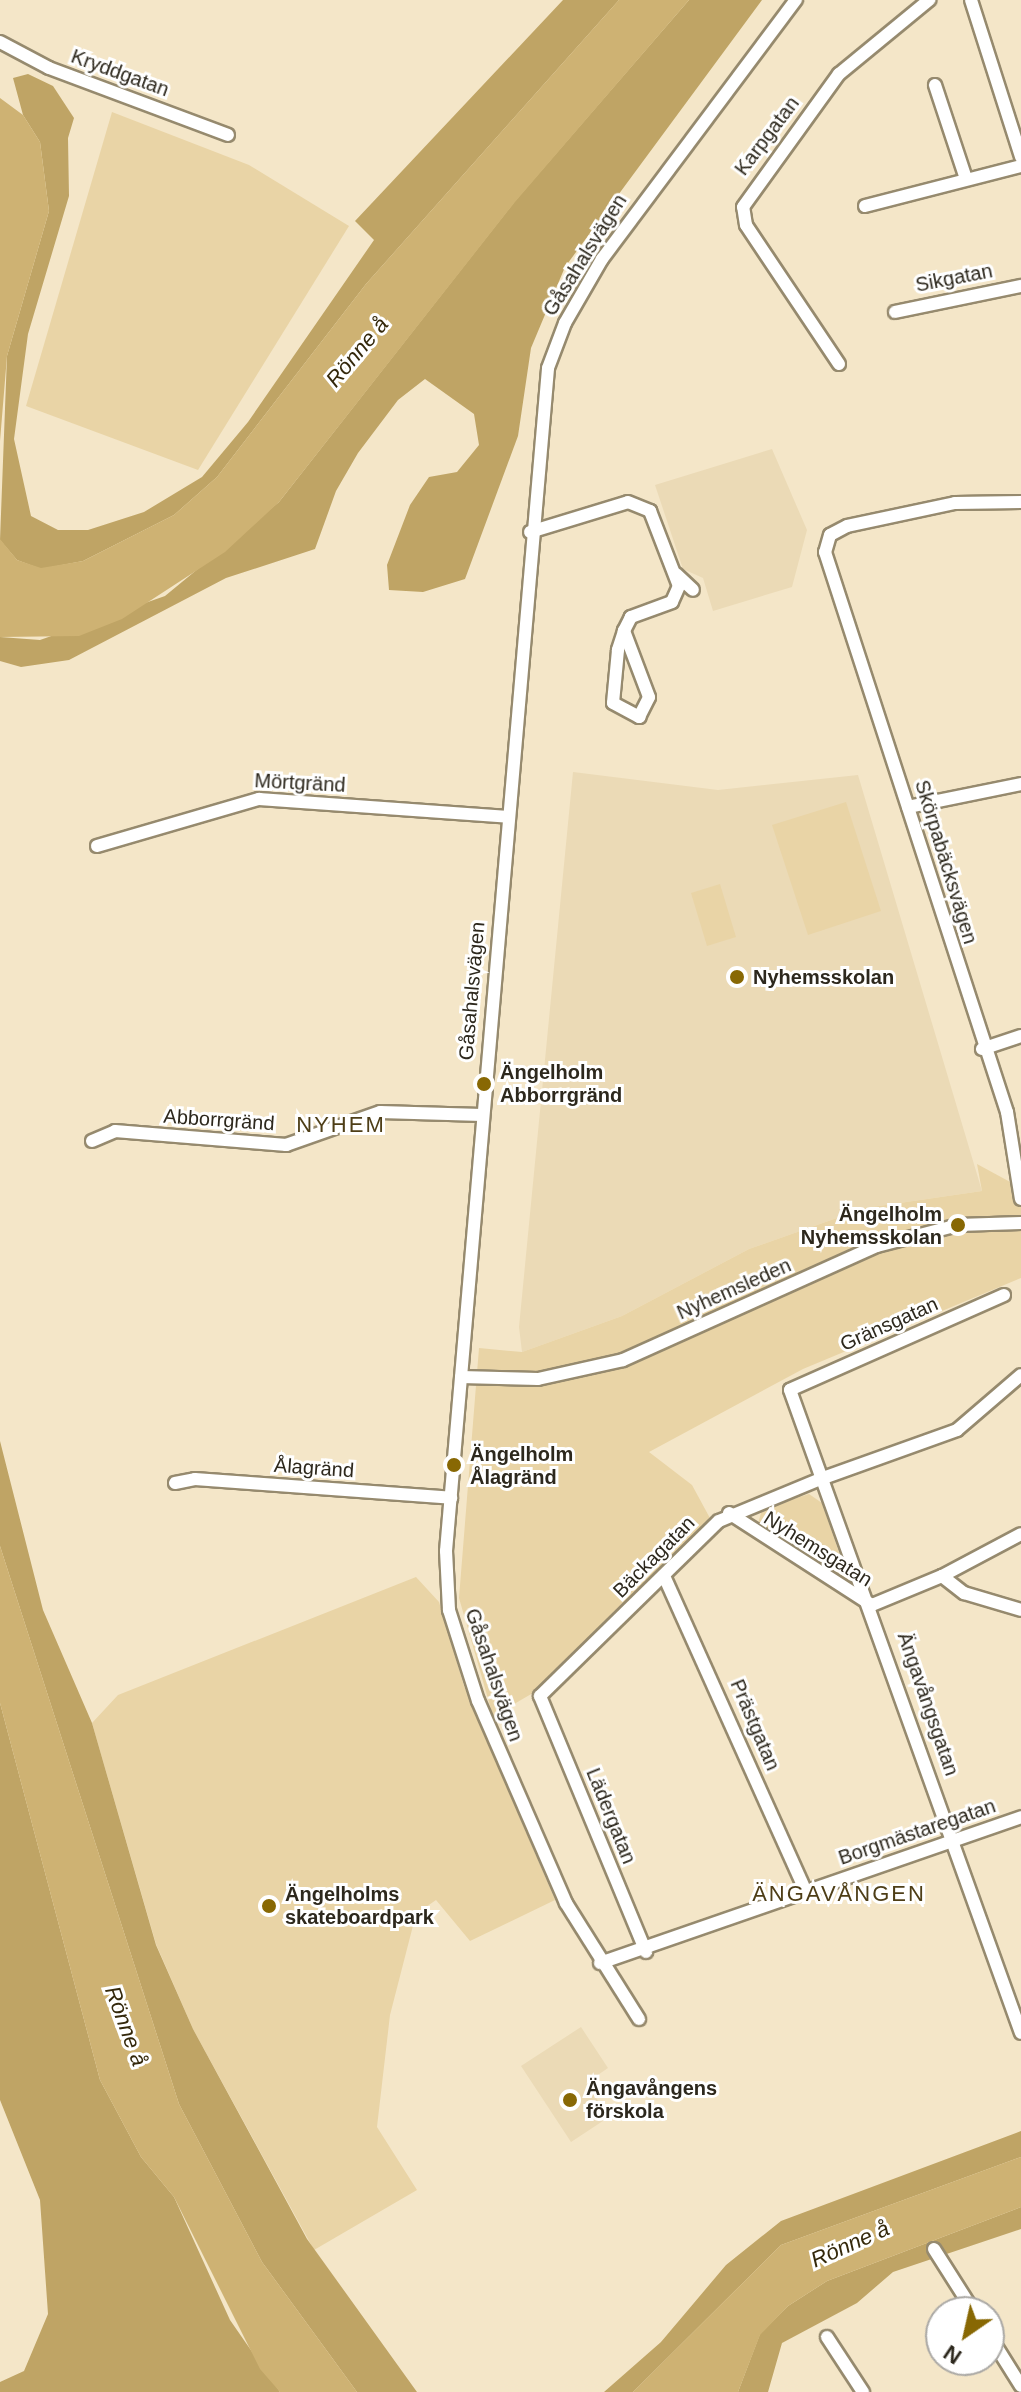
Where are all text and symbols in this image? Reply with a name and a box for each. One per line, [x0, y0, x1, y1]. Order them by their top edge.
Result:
street label: Kryddgatan [68, 44, 172, 102]
street label: Karpgatan [730, 92, 804, 180]
street label: Gåsahalsvägen [538, 190, 632, 320]
street label: Sikgatan [914, 259, 994, 297]
water label: Rönne å [320, 312, 394, 392]
street label: Mörtgränd [254, 769, 346, 797]
street label: Skörpabäcksvägen [910, 777, 982, 947]
street label: Gåsahalsvägen [454, 921, 490, 1061]
place label: Nyhemsskolan [753, 965, 894, 989]
marker: Nyhemsskolan [728, 968, 746, 986]
place label: Ängelholm Abborrgränd [500, 1060, 622, 1107]
marker: Ängelholm Abborrgränd [475, 1075, 493, 1093]
street label: Abborrgränd [163, 1104, 275, 1136]
district label: NYHEM [296, 1112, 386, 1138]
place label: Ängelholm Nyhemsskolan [801, 1202, 942, 1249]
marker: Ängelholm Nyhemsskolan [949, 1216, 967, 1234]
street label: Nyhemsleden [673, 1253, 795, 1325]
street label: Gränsgatan [836, 1292, 942, 1356]
place label: Ängelholm Ålagränd [470, 1442, 573, 1489]
street label: Ålagränd [273, 1453, 355, 1483]
marker: Ängelholm Ålagränd [445, 1456, 463, 1474]
street label: Nyhemsgatan [759, 1506, 877, 1592]
street label: Bäckagatan [608, 1511, 700, 1603]
street label: Gåsahalsvägen [460, 1605, 528, 1745]
street label: Ängavångsgatan [892, 1629, 964, 1779]
street label: Prästgatan [725, 1676, 785, 1774]
street label: Lädergatan [581, 1765, 641, 1867]
street label: Borgmästaregatan [835, 1794, 999, 1870]
district label: ÄNGAVÅNGEN [752, 1881, 926, 1907]
place label: Ängelholms skateboardpark [285, 1882, 434, 1929]
marker: Ängelholms skateboardpark [260, 1897, 278, 1915]
water label: Rönne å [99, 1982, 153, 2070]
place label: Ängavångens förskola [586, 2076, 717, 2123]
marker: Ängavångens förskola [561, 2091, 579, 2109]
water label: Rönne å [807, 2215, 893, 2273]
north arrow [925, 2296, 1005, 2376]
text: N [939, 2340, 966, 2369]

